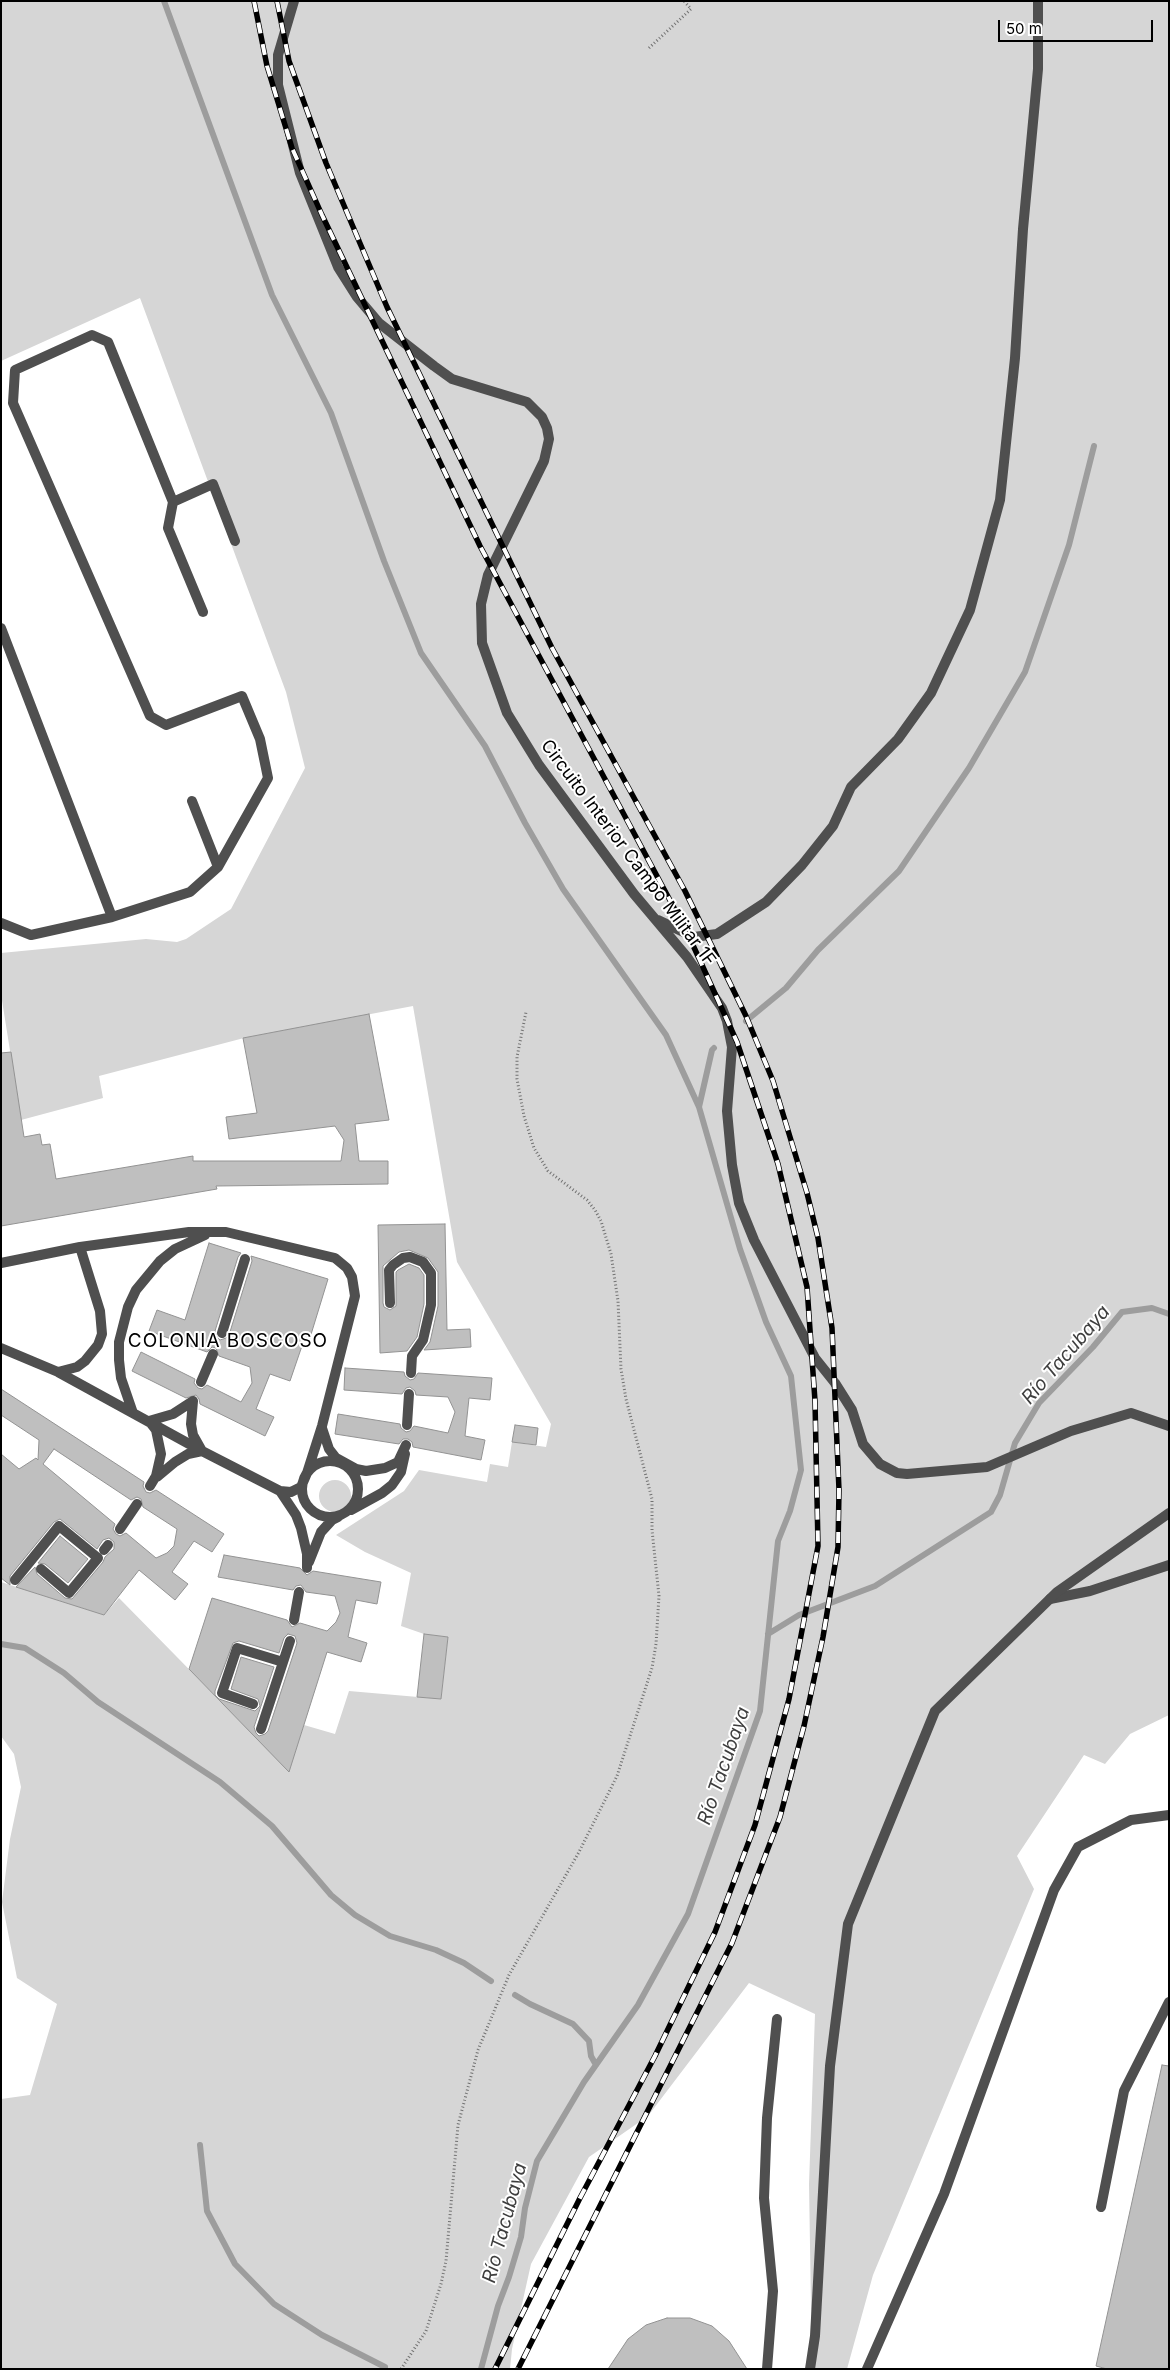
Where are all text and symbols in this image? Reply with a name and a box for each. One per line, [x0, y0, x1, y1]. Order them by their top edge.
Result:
scale bar [1000, 10, 1155, 42]
text: 50 m [1006, 19, 1042, 38]
street label: Circuito Interior Campo Militar 1F [536, 736, 720, 970]
water label: Río Tacubaya [1017, 1301, 1115, 1409]
district label: COLONIA BOSCOSO [126, 1330, 330, 1352]
water label: Río Tacubaya [693, 1704, 755, 1828]
water label: Río Tacubaya [478, 2161, 532, 2285]

